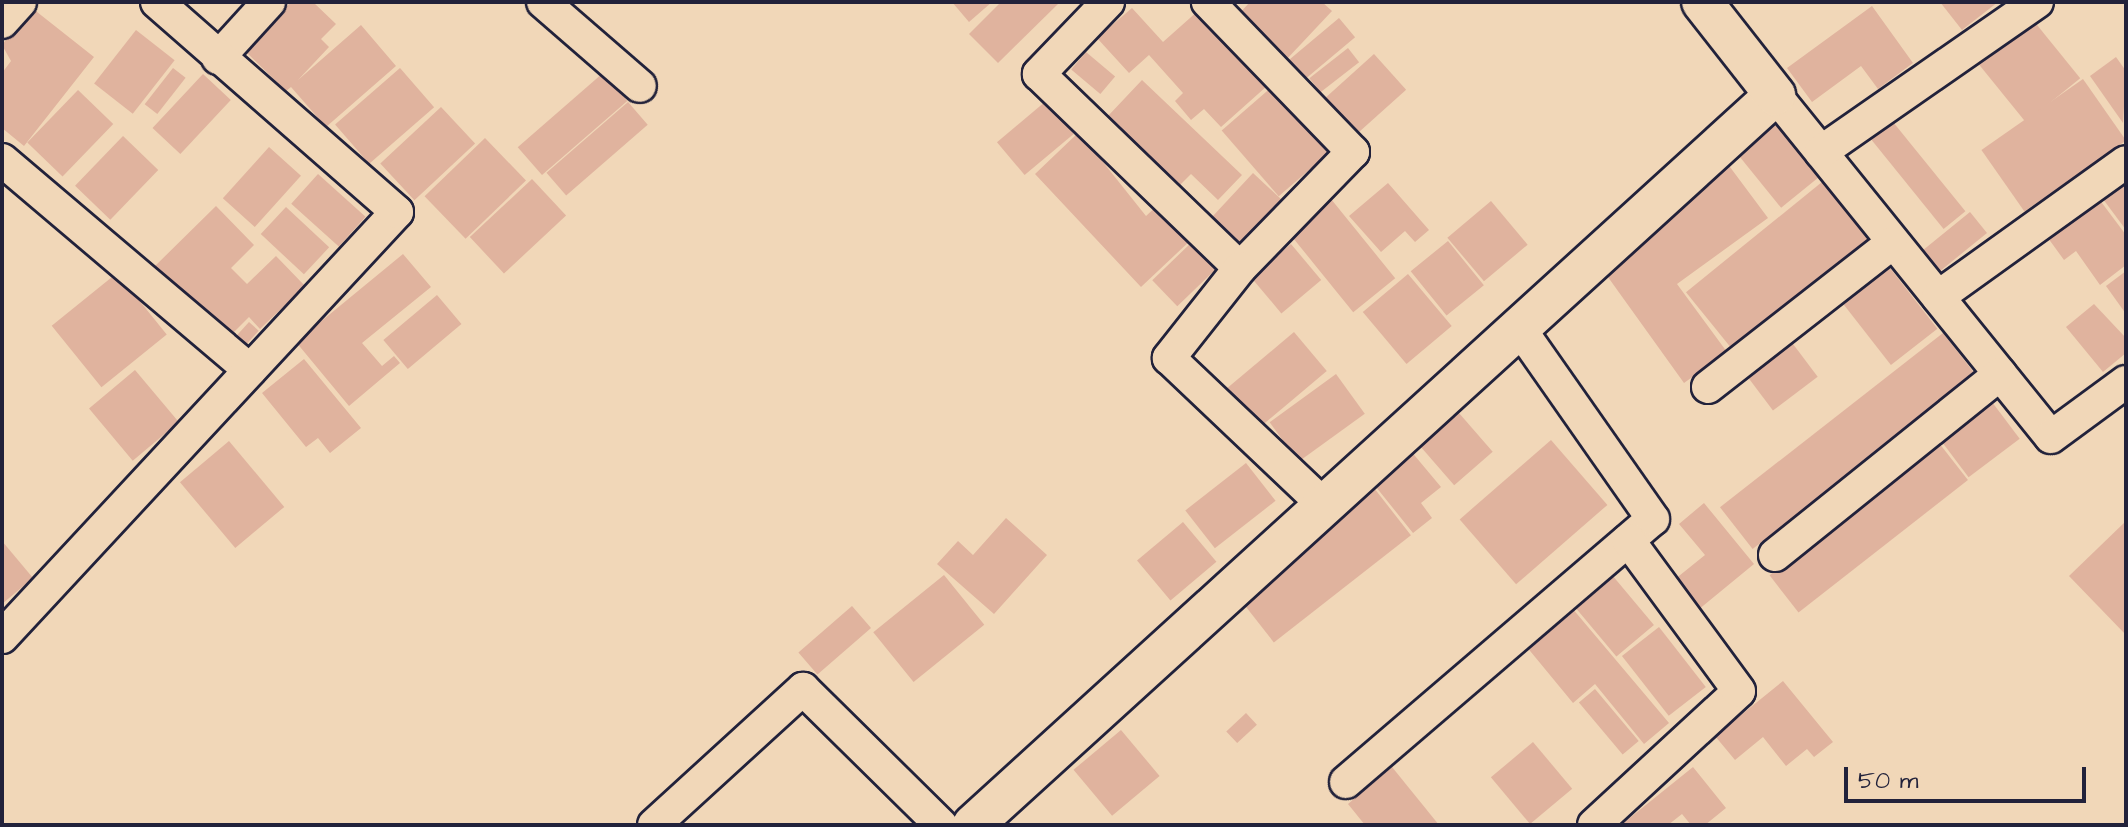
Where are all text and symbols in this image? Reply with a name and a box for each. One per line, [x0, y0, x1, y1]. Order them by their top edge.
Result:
scale bar [1848, 751, 2090, 801]
text: 50 m [1858, 764, 1918, 798]

